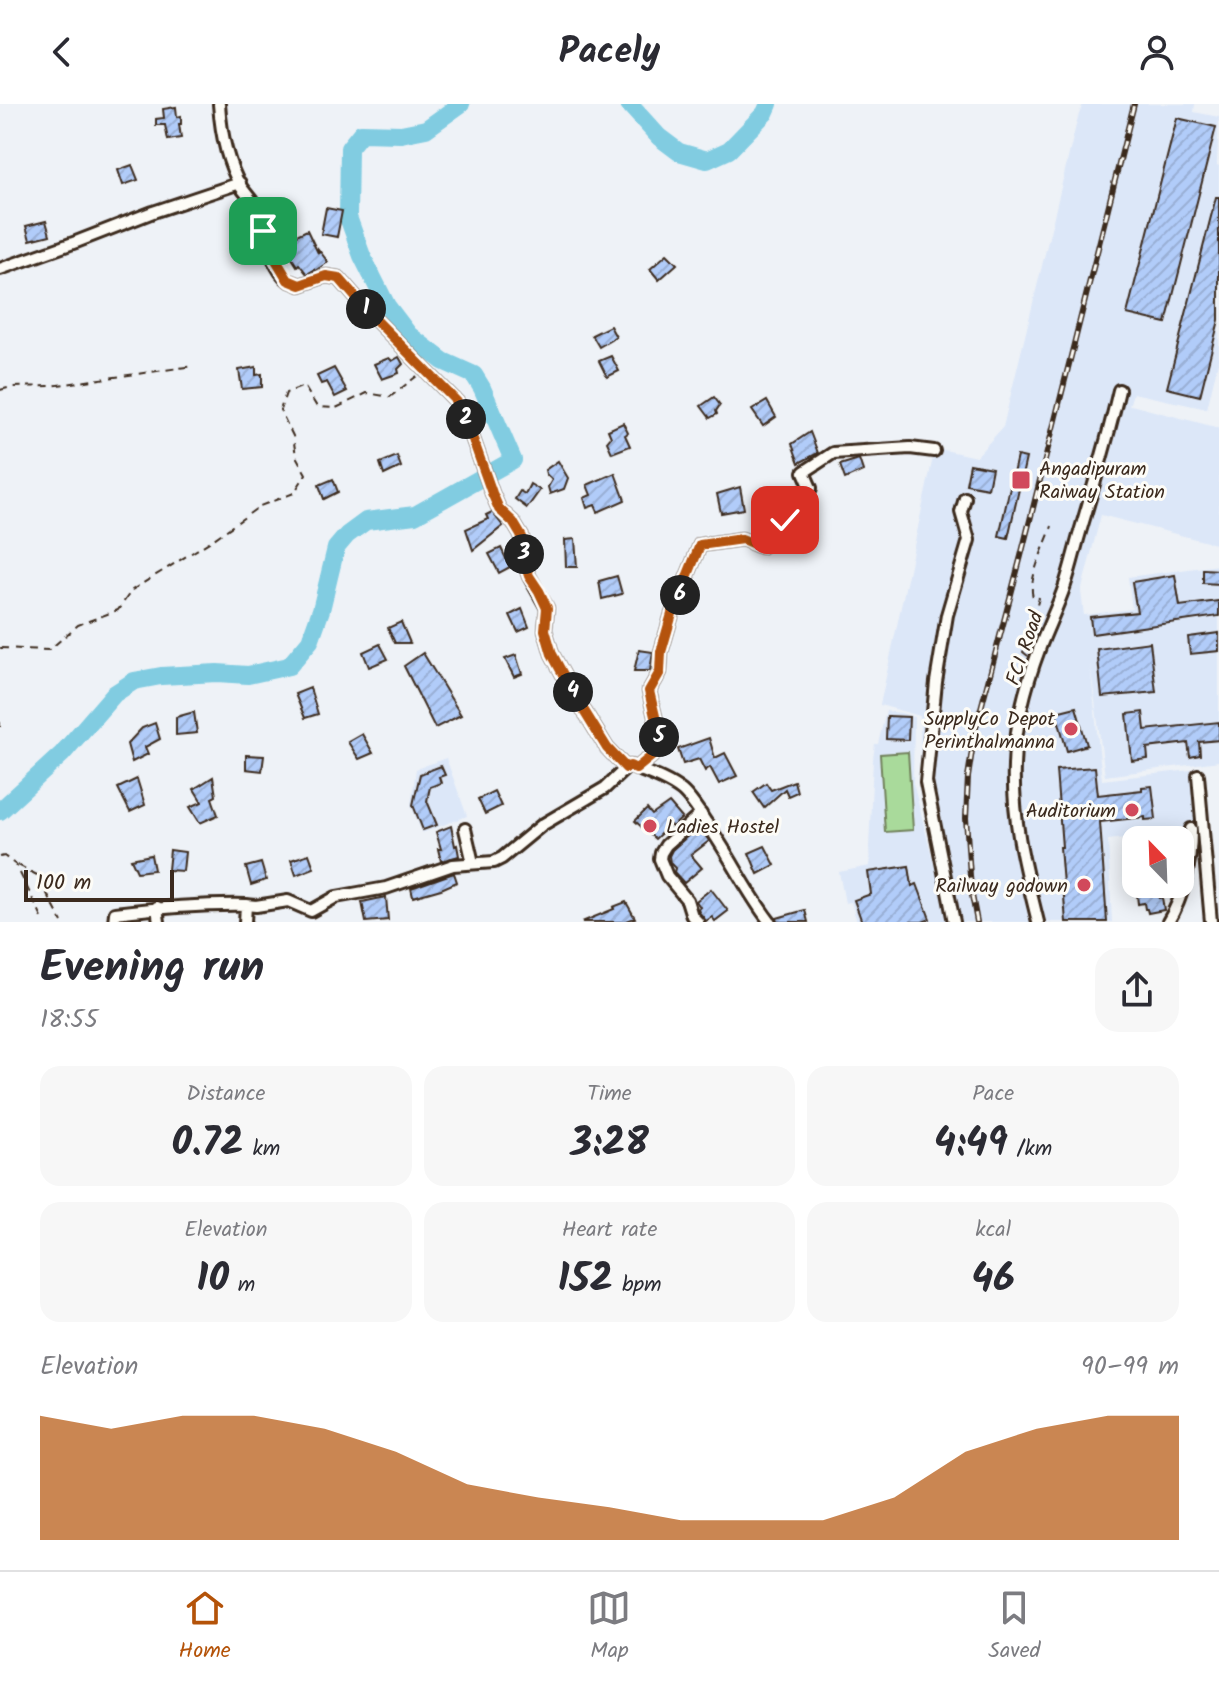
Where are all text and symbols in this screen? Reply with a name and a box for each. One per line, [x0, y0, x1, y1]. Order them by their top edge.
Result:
text: Pacely [559, 24, 660, 81]
icon: back [40, 30, 84, 74]
icon: person [1135, 30, 1179, 74]
pin [229, 197, 297, 265]
icon: arrive [241, 209, 285, 253]
pin: 1 [346, 289, 386, 329]
text: 1 [363, 291, 369, 326]
pin: 2 [446, 399, 486, 439]
text: 2 [460, 401, 472, 436]
place label: Angadipuram Raiway Station [1039, 454, 1165, 509]
marker: Angadipuram Raiway Station [1010, 469, 1032, 491]
pin [751, 486, 819, 554]
icon: check [763, 498, 807, 542]
pin: 3 [504, 534, 544, 574]
text: 3 [518, 536, 530, 571]
pin: 6 [660, 575, 700, 615]
text: 6 [674, 577, 686, 612]
street label: FCI Road [998, 606, 1054, 690]
pin: 4 [553, 672, 593, 712]
text: 4 [567, 674, 579, 709]
place label: SupplyCo Depot Perinthalmanna [924, 704, 1055, 759]
pin: 5 [639, 717, 679, 757]
text: 5 [653, 719, 665, 754]
marker: SupplyCo Depot Perinthalmanna [1062, 720, 1080, 738]
place label: Auditorium [1026, 796, 1116, 828]
marker: Auditorium [1123, 801, 1141, 819]
place label: Ladies Hostel [666, 812, 779, 844]
marker: Ladies Hostel [641, 817, 659, 835]
north arrow [1122, 826, 1194, 898]
map controls [1122, 826, 1194, 898]
scale bar [24, 866, 174, 902]
text: 100 m [36, 866, 91, 901]
place label: Railway godown [935, 871, 1068, 903]
marker: Railway godown [1075, 876, 1093, 894]
text: Evening run [40, 934, 264, 1004]
button: share [1095, 948, 1179, 1032]
text: 18:55 [40, 999, 98, 1041]
text: Distance [186, 1077, 265, 1112]
text: Time [587, 1077, 632, 1112]
text: Pace [972, 1077, 1014, 1112]
text: 0.72 [171, 1112, 244, 1176]
text: 3:28 [570, 1112, 649, 1176]
text: 4:49 [934, 1112, 1008, 1176]
text: km [244, 1132, 280, 1167]
text: /km [1008, 1132, 1052, 1167]
text: Elevation [184, 1213, 267, 1248]
text: Heart rate [562, 1213, 657, 1248]
text: kcal [975, 1213, 1011, 1248]
text: 10 [196, 1248, 229, 1312]
text: 152 [557, 1248, 613, 1312]
text: 46 [971, 1248, 1015, 1312]
text: m [229, 1268, 255, 1303]
text: bpm [613, 1268, 662, 1303]
text: Elevation [40, 1346, 138, 1388]
text: 90–99 m [1081, 1346, 1179, 1388]
tab: Home [178, 1586, 231, 1669]
tab: Map [587, 1586, 631, 1669]
tab: Saved [988, 1586, 1041, 1669]

